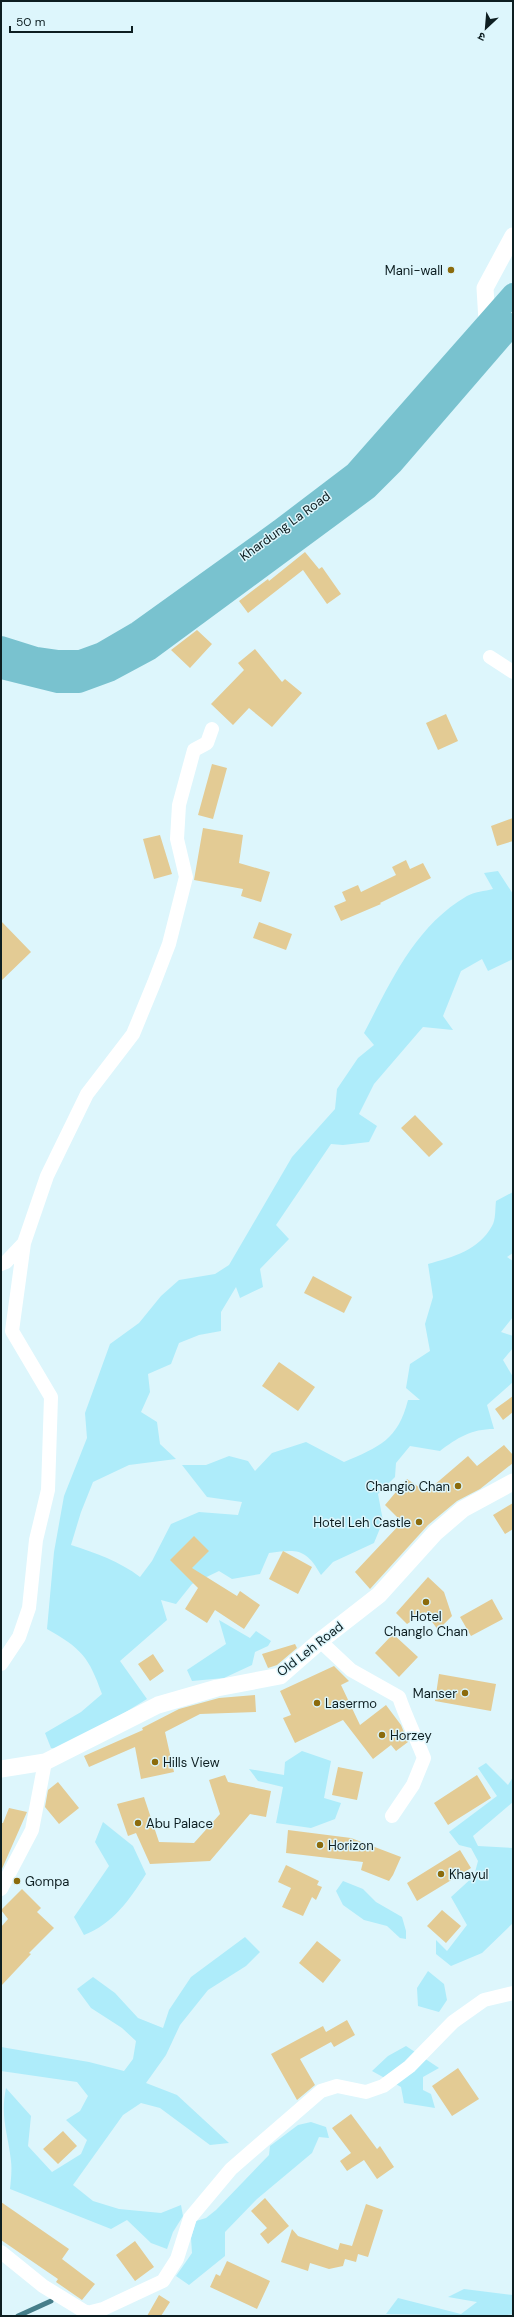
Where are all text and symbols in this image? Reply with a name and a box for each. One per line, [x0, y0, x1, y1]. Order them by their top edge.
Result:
scale bar [10, 8, 132, 34]
north arrow [466, 8, 506, 48]
text: 50 m [16, 14, 45, 30]
text: उ [475, 29, 488, 45]
place label: Mani-wall [385, 262, 443, 279]
marker: Mani-wall [446, 265, 456, 275]
street label: Khardung La Road [236, 487, 334, 565]
place label: Changio Chan [366, 1478, 450, 1495]
marker: Changio Chan [453, 1481, 463, 1491]
place label: Hotel Leh Castle [313, 1514, 411, 1531]
marker: Hotel Leh Castle [414, 1517, 424, 1527]
marker: Hotel Changlo Chan [421, 1597, 431, 1607]
place label: Hotel Changlo Chan [384, 1608, 468, 1640]
street label: Old Leh Road [273, 1618, 347, 1680]
place label: Manser [413, 1685, 457, 1702]
marker: Manser [460, 1688, 470, 1698]
place label: Lasermo [325, 1695, 377, 1712]
marker: Lasermo [312, 1698, 322, 1708]
place label: Horzey [390, 1727, 432, 1744]
marker: Horzey [377, 1730, 387, 1740]
place label: Hills View [163, 1754, 220, 1771]
marker: Hills View [150, 1757, 160, 1767]
place label: Abu Palace [146, 1815, 213, 1832]
marker: Abu Palace [133, 1818, 143, 1828]
place label: Horizon [328, 1837, 374, 1854]
marker: Horizon [315, 1840, 325, 1850]
place label: Khayul [449, 1866, 489, 1883]
marker: Khayul [436, 1869, 446, 1879]
place label: Gompa [25, 1873, 69, 1890]
marker: Gompa [12, 1876, 22, 1886]

